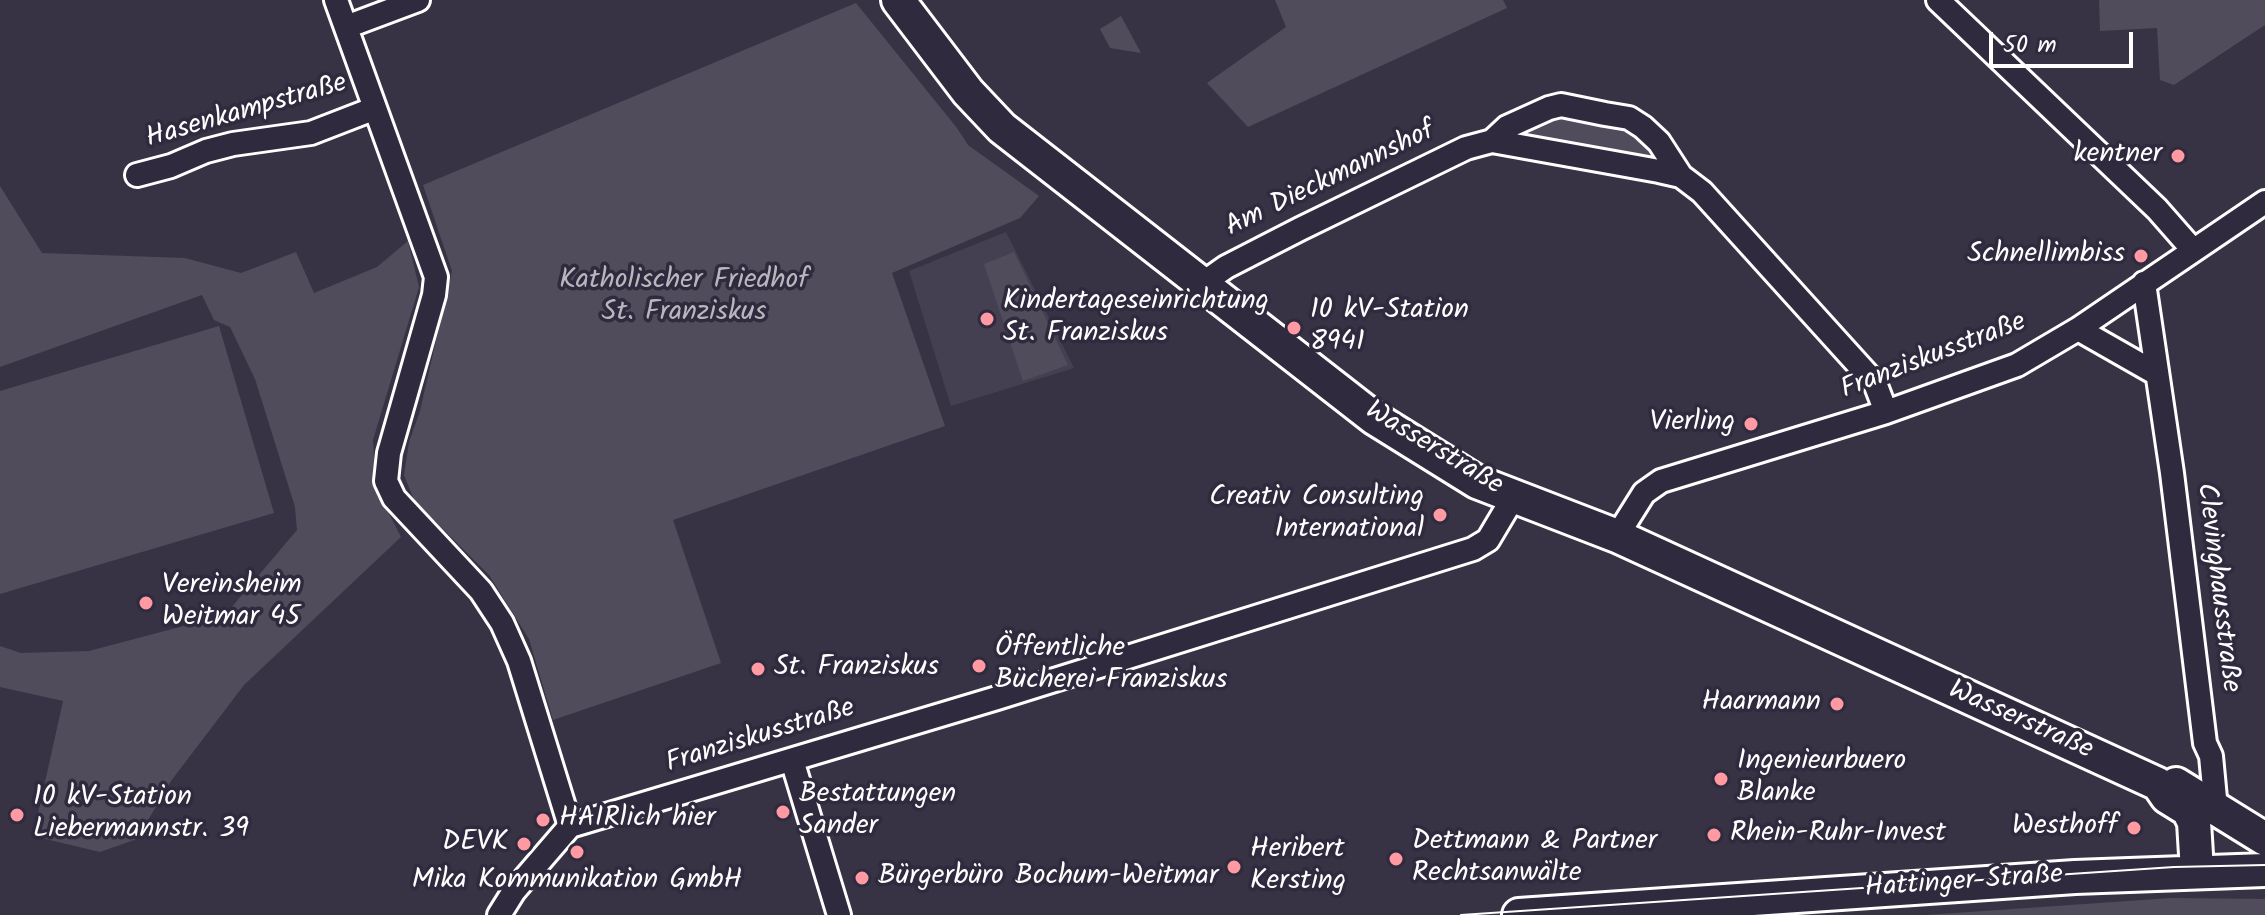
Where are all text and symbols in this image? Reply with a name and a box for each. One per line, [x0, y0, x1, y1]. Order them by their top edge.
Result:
scale bar [1993, 16, 2137, 66]
text: 50 m [2003, 26, 2057, 65]
street label: Hasenkampstraße [143, 68, 351, 158]
street label: Am Dieckmannshof [1221, 116, 1441, 246]
place label: kentner [2074, 139, 2162, 173]
marker: kentner [2169, 147, 2187, 165]
place label: Schnellimbiss [1967, 239, 2125, 273]
marker: Schnellimbiss [2132, 247, 2150, 265]
park label: Katholischer Friedhof St. Franziskus [559, 265, 809, 331]
place label: Kindertageseinrichtung St. Franziskus [1003, 286, 1269, 352]
place label: 10 kV-Station 8941 [1310, 295, 1469, 361]
street label: Franziskusstraße [1837, 307, 2031, 409]
marker: Kindertageseinrichtung St. Franziskus [978, 310, 996, 328]
marker: 10 kV-Station 8941 [1285, 319, 1303, 337]
street label: Wasserstraße [1358, 396, 1508, 504]
place label: Vierling [1650, 407, 1735, 441]
marker: Vierling [1742, 415, 1760, 433]
street label: Clevinghausstraße [2186, 481, 2246, 695]
place label: Creativ Consulting International [1209, 482, 1424, 548]
marker: Creativ Consulting International [1431, 506, 1449, 524]
place label: Vereinsheim Weitmar 45 [162, 570, 301, 636]
marker: Vereinsheim Weitmar 45 [137, 594, 155, 612]
place label: Öffentliche Bücherei Franziskus [995, 633, 1227, 699]
place label: St. Franziskus [774, 652, 939, 686]
marker: Öffentliche Bücherei Franziskus [970, 657, 988, 675]
marker: St. Franziskus [749, 660, 767, 678]
street label: Wasserstraße [1942, 675, 2098, 769]
place label: Haarmann [1701, 687, 1821, 721]
street label: Franziskusstraße [663, 693, 859, 783]
marker: Haarmann [1828, 695, 1846, 713]
place label: Ingenieurbuero Blanke [1737, 746, 1906, 812]
marker: Ingenieurbuero Blanke [1712, 770, 1730, 788]
place label: Bestattungen Sander [799, 779, 956, 845]
place label: 10 kV-Station Liebermannstr. 39 [33, 782, 249, 848]
place label: HAIRlich hier [559, 803, 716, 837]
marker: Bestattungen Sander [774, 803, 792, 821]
marker: 10 kV-Station Liebermannstr. 39 [8, 806, 26, 824]
marker: HAIRlich hier [534, 811, 552, 829]
place label: Westhoff [2012, 811, 2118, 845]
place label: Rhein-Ruhr-Invest [1730, 818, 1946, 852]
marker: Westhoff [2125, 819, 2143, 837]
place label: Dettmann & Partner Rechtsanwälte [1412, 826, 1657, 892]
marker: Rhein-Ruhr-Invest [1705, 826, 1723, 844]
place label: DEVK [442, 827, 508, 861]
place label: Heribert Kersting [1250, 834, 1346, 900]
marker: DEVK [515, 835, 533, 853]
marker: Mika Kommunikation GmbH [568, 843, 586, 861]
marker: Dettmann & Partner Rechtsanwälte [1387, 850, 1405, 868]
marker: Heribert Kersting [1225, 858, 1243, 876]
street label: Hattinger Straße [1864, 860, 2064, 908]
place label: Bürgerbüro Bochum-Weitmar [878, 861, 1218, 895]
place label: Mika Kommunikation GmbH [412, 865, 742, 899]
marker: Bürgerbüro Bochum-Weitmar [853, 869, 871, 887]

